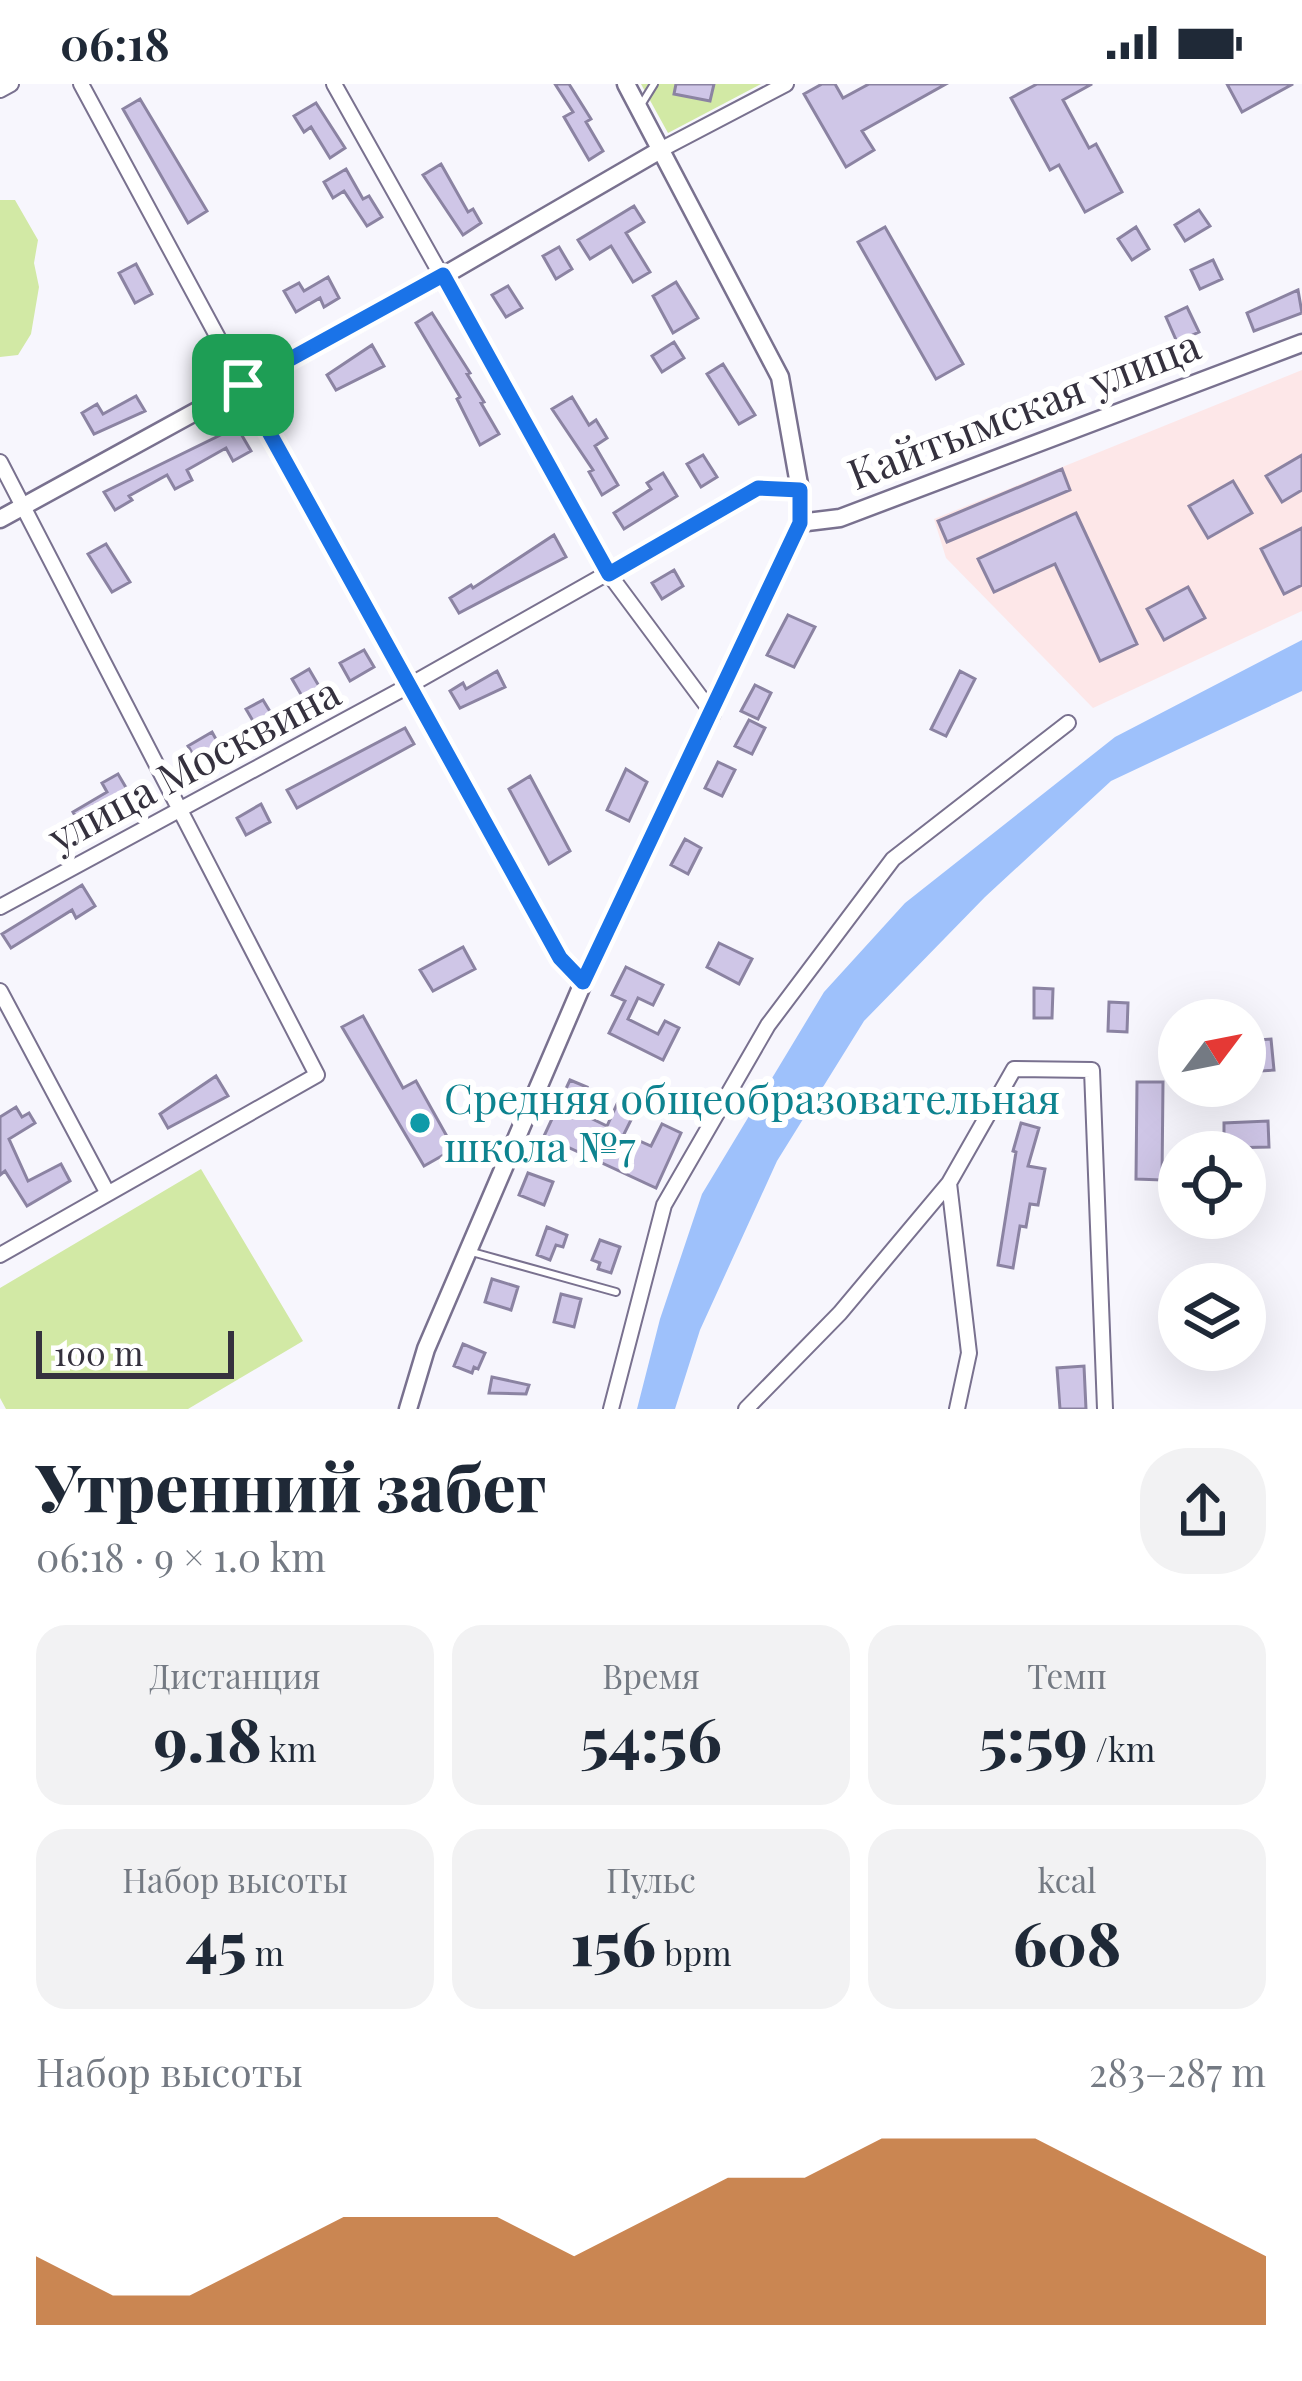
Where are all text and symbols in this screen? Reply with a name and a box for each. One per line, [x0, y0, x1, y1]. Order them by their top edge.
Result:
text: 06:18 [60, 12, 170, 72]
street label: Кайтымская улица [839, 315, 1207, 501]
pin [192, 334, 294, 436]
icon: arrive [210, 352, 276, 418]
street label: улица Москвина [36, 663, 349, 864]
north arrow [1158, 999, 1266, 1107]
map controls [1158, 999, 1266, 1371]
place label: Средняя общеобразовательная школа №7 [444, 1069, 1060, 1173]
marker: Средняя общеобразовательная школа №7 [407, 1110, 433, 1136]
button: locate [1158, 1131, 1266, 1239]
button: layers [1158, 1263, 1266, 1371]
scale bar [36, 1325, 234, 1378]
text: 100 m [54, 1330, 143, 1374]
text: Утренний забег [36, 1441, 547, 1529]
button: share [1140, 1448, 1266, 1574]
text: 06:18 · 9 × 1.0 km [36, 1530, 326, 1582]
text: Дистанция [149, 1653, 321, 1697]
text: Время [602, 1653, 700, 1697]
text: Темп [1027, 1653, 1107, 1697]
text: 9.18 [154, 1697, 262, 1777]
text: 54:56 [580, 1697, 722, 1777]
text: 5:59 [979, 1697, 1087, 1777]
text: km [262, 1726, 317, 1770]
text: /km [1087, 1726, 1155, 1770]
text: Набор высоты [122, 1857, 348, 1901]
text: Пульс [606, 1857, 696, 1901]
text: kcal [1037, 1857, 1097, 1901]
text: 45 [186, 1901, 247, 1981]
text: 156 [571, 1901, 656, 1981]
text: 608 [1013, 1901, 1121, 1981]
text: m [247, 1930, 284, 1974]
text: bpm [656, 1930, 731, 1974]
text: Набор высоты [36, 2045, 303, 2097]
text: 283–287 m [1089, 2045, 1266, 2097]

